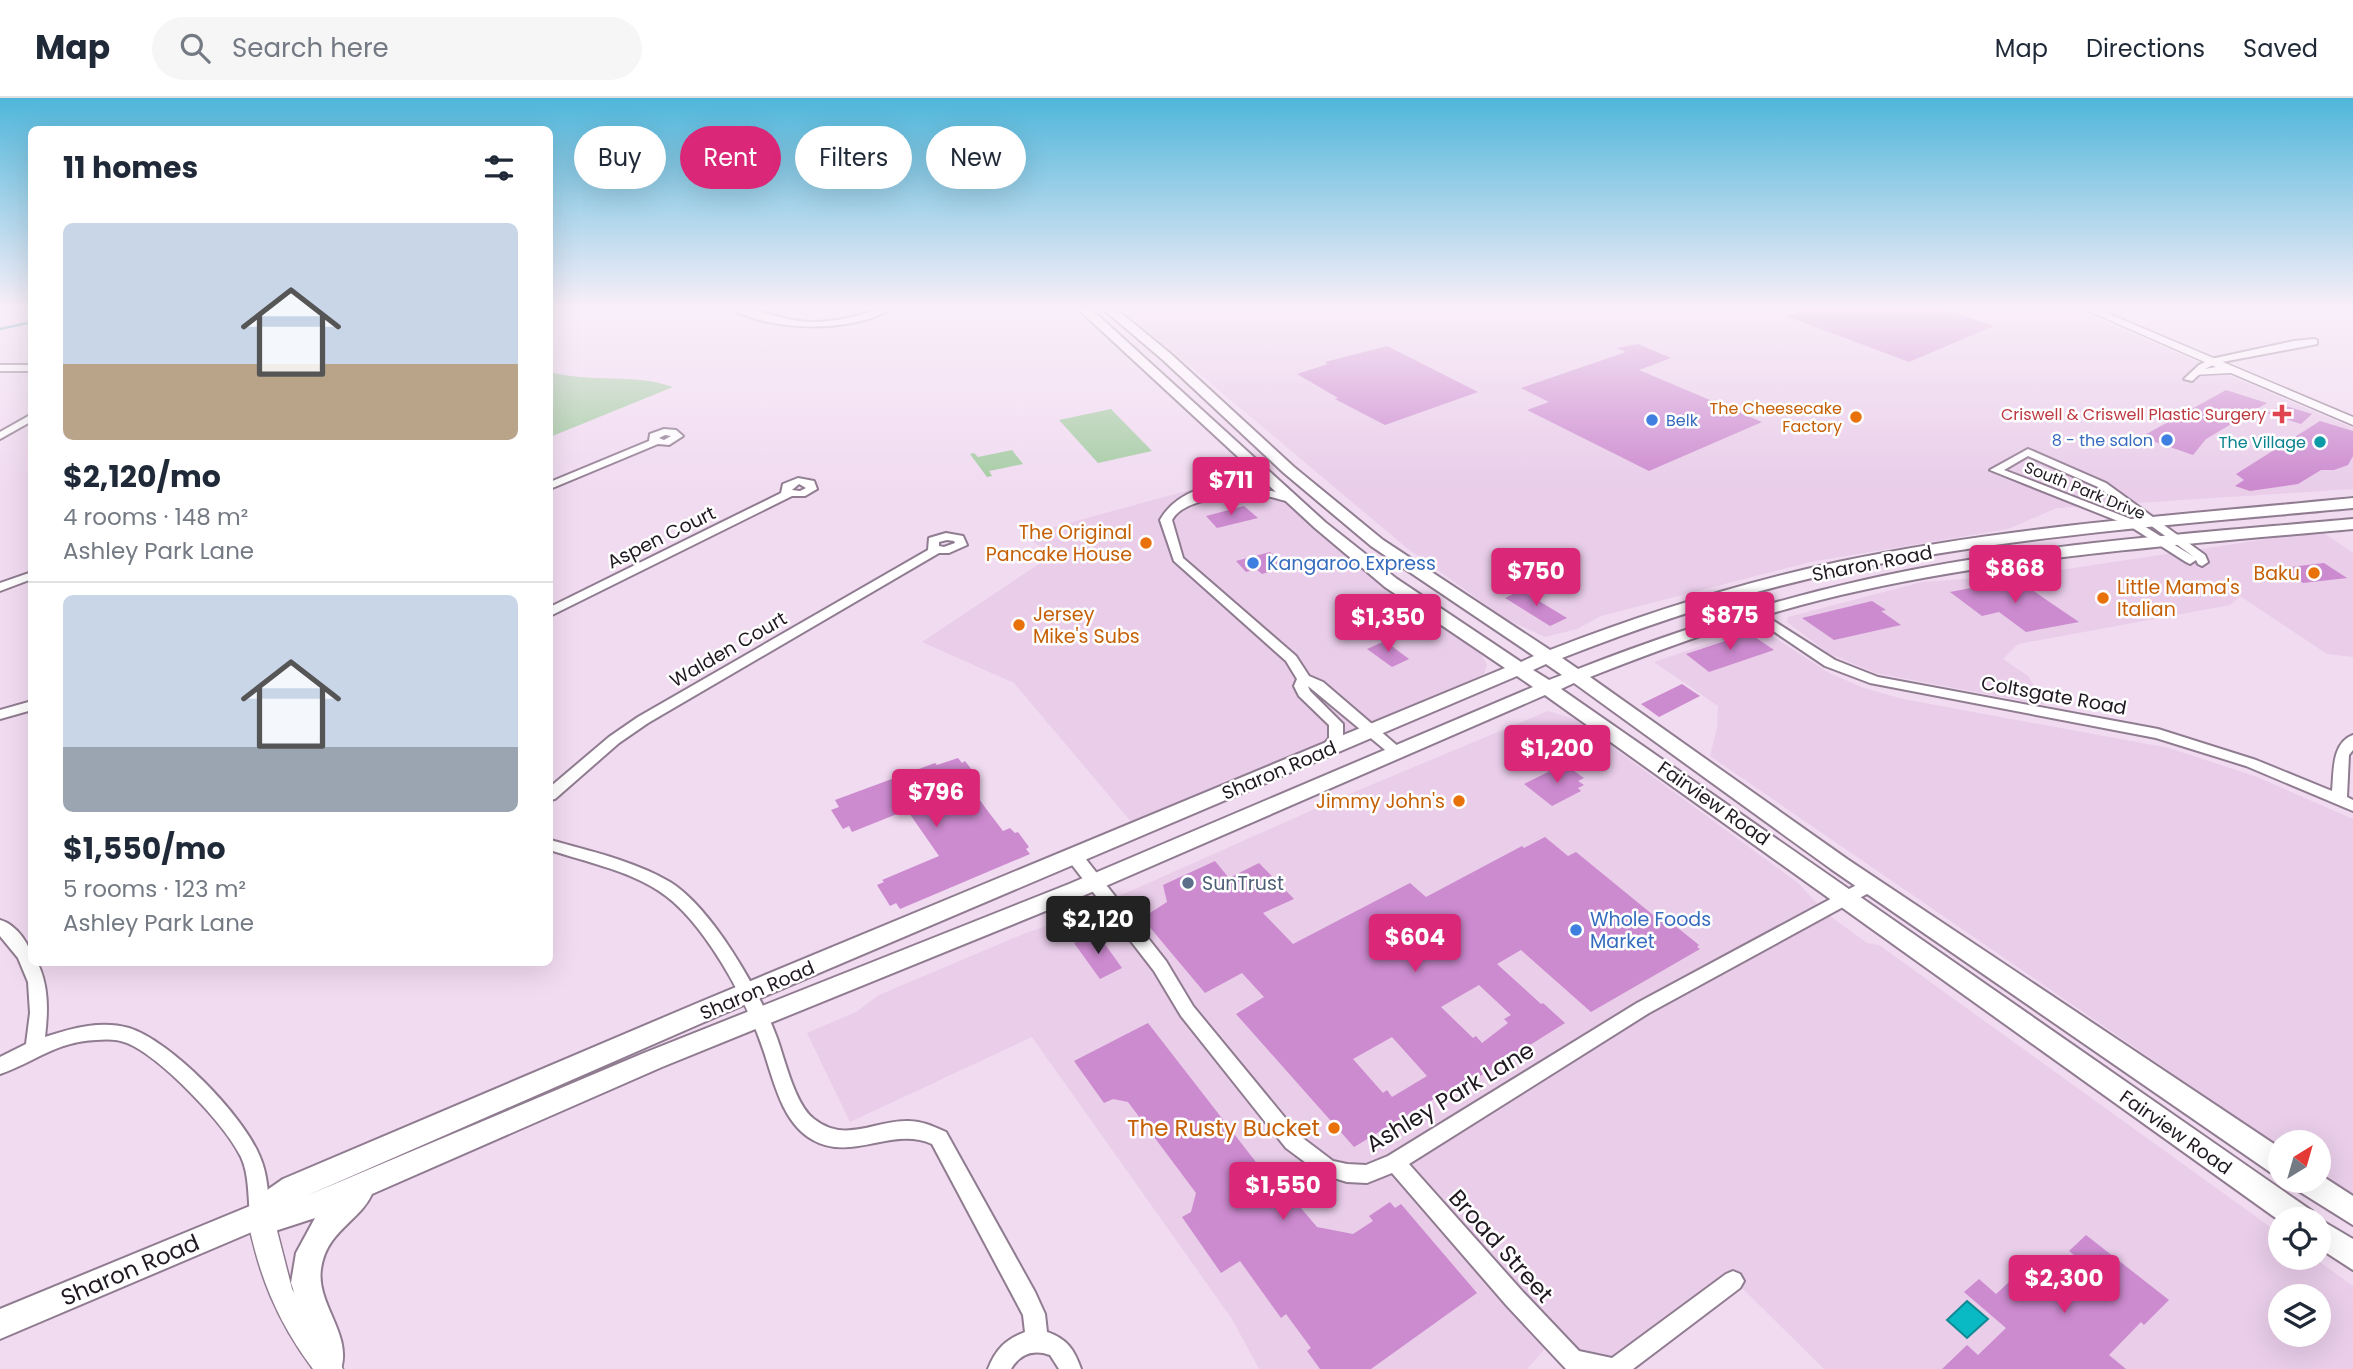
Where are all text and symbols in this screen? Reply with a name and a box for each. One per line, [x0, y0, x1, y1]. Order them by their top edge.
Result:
search box [152, 17, 642, 80]
text: Map [35, 24, 110, 71]
icon: search [176, 29, 214, 67]
text: Search here [232, 30, 389, 66]
text: Map [1995, 32, 2048, 65]
text: Directions [2086, 32, 2205, 65]
text: Saved [2243, 32, 2318, 65]
chip: Buy [574, 126, 666, 189]
chip: Rent [680, 126, 781, 189]
chip: Filters [795, 126, 912, 189]
chip: New [926, 126, 1026, 189]
text: 11 homes [63, 146, 198, 189]
icon: filters [480, 149, 518, 187]
icon: home [228, 269, 354, 395]
place label: The Cheesecake Factory [1710, 397, 1842, 438]
place label: Criswell & Criswell Plastic Surgery [2001, 403, 2266, 426]
marker: Criswell & Criswell Plastic Surgery [2272, 404, 2292, 424]
place label: Belk [1666, 409, 1699, 432]
marker: The Cheesecake Factory [1848, 409, 1864, 425]
marker: Belk [1644, 412, 1660, 428]
place label: 8 - the salon [2052, 429, 2153, 452]
place label: The Village [2219, 431, 2306, 454]
marker: 8 - the salon [2159, 432, 2175, 448]
marker: The Village [2312, 434, 2328, 450]
text: $2,120/mo [63, 455, 221, 498]
street label: South Park Drive [2021, 456, 2149, 525]
pin: $711 [1190, 458, 1272, 517]
text: $711 [1209, 464, 1253, 496]
street label: Aspen Court [602, 500, 720, 575]
text: 4 rooms · 148 m² [63, 501, 248, 533]
place label: The Original Pancake House [986, 519, 1132, 568]
text: Ashley Park Lane [63, 535, 254, 567]
marker: The Original Pancake House [1138, 535, 1154, 551]
street label: Sharon Road [1810, 539, 1935, 588]
pin: $868 [1974, 546, 2056, 605]
pin: $750 [1495, 548, 1577, 608]
place label: Kangaroo Express [1267, 550, 1436, 577]
text: $868 [1985, 552, 2045, 584]
marker: Kangaroo Express [1245, 555, 1261, 571]
text: $750 [1507, 555, 1565, 587]
place label: Baku [2254, 560, 2300, 587]
marker: Baku [2306, 565, 2322, 581]
place label: Little Mama's Italian [2117, 574, 2240, 623]
marker: Little Mama's Italian [2095, 590, 2111, 606]
pin: $875 [1689, 592, 1771, 652]
pin: $1,350 [1331, 594, 1445, 654]
text: $875 [1701, 599, 1759, 631]
place label: Jersey Mike's Subs [1033, 601, 1140, 650]
text: $1,350 [1351, 601, 1425, 633]
street label: Walden Court [665, 605, 792, 694]
marker: Jersey Mike's Subs [1011, 617, 1027, 633]
icon: home [228, 641, 354, 767]
street label: Coltsgate Road [1979, 669, 2129, 722]
pin: $1,200 [1500, 726, 1614, 785]
text: $1,200 [1520, 732, 1594, 764]
street label: Sharon Road [1218, 734, 1341, 807]
street label: Fairview Road [1652, 755, 1775, 852]
pin: $796 [895, 770, 977, 829]
text: $796 [908, 776, 964, 808]
place label: Jimmy John's [1316, 788, 1445, 815]
marker: Jimmy John's [1451, 793, 1467, 809]
text: $1,550/mo [63, 827, 226, 870]
place label: SunTrust [1202, 870, 1284, 897]
text: 5 rooms · 123 m² [63, 873, 246, 905]
marker: SunTrust [1180, 875, 1196, 891]
pin: $2,120 [1041, 896, 1155, 956]
text: $2,120 [1062, 903, 1134, 935]
place label: Whole Foods Market [1590, 906, 1711, 955]
text: Ashley Park Lane [63, 907, 254, 939]
pin: $604 [1374, 914, 1456, 974]
text: $604 [1385, 921, 1445, 953]
marker: Whole Foods Market [1568, 922, 1584, 938]
street label: Sharon Road [696, 954, 819, 1027]
street label: Ashley Park Lane [1360, 1034, 1540, 1160]
street label: Fairview Road [2114, 1084, 2237, 1181]
place label: The Rusty Bucket [1127, 1112, 1320, 1144]
marker: The Rusty Bucket [1326, 1120, 1342, 1136]
north arrow [2268, 1130, 2331, 1194]
map controls [2268, 1130, 2331, 1347]
pin: $1,550 [1226, 1162, 1340, 1222]
text: $1,550 [1245, 1169, 1321, 1201]
street label: Broad Street [1442, 1183, 1560, 1309]
button: locate [2268, 1207, 2331, 1270]
street label: Sharon Road [56, 1226, 204, 1314]
pin: $2,300 [2007, 1256, 2121, 1315]
text: $2,300 [2025, 1262, 2103, 1294]
button: layers [2268, 1284, 2331, 1347]

